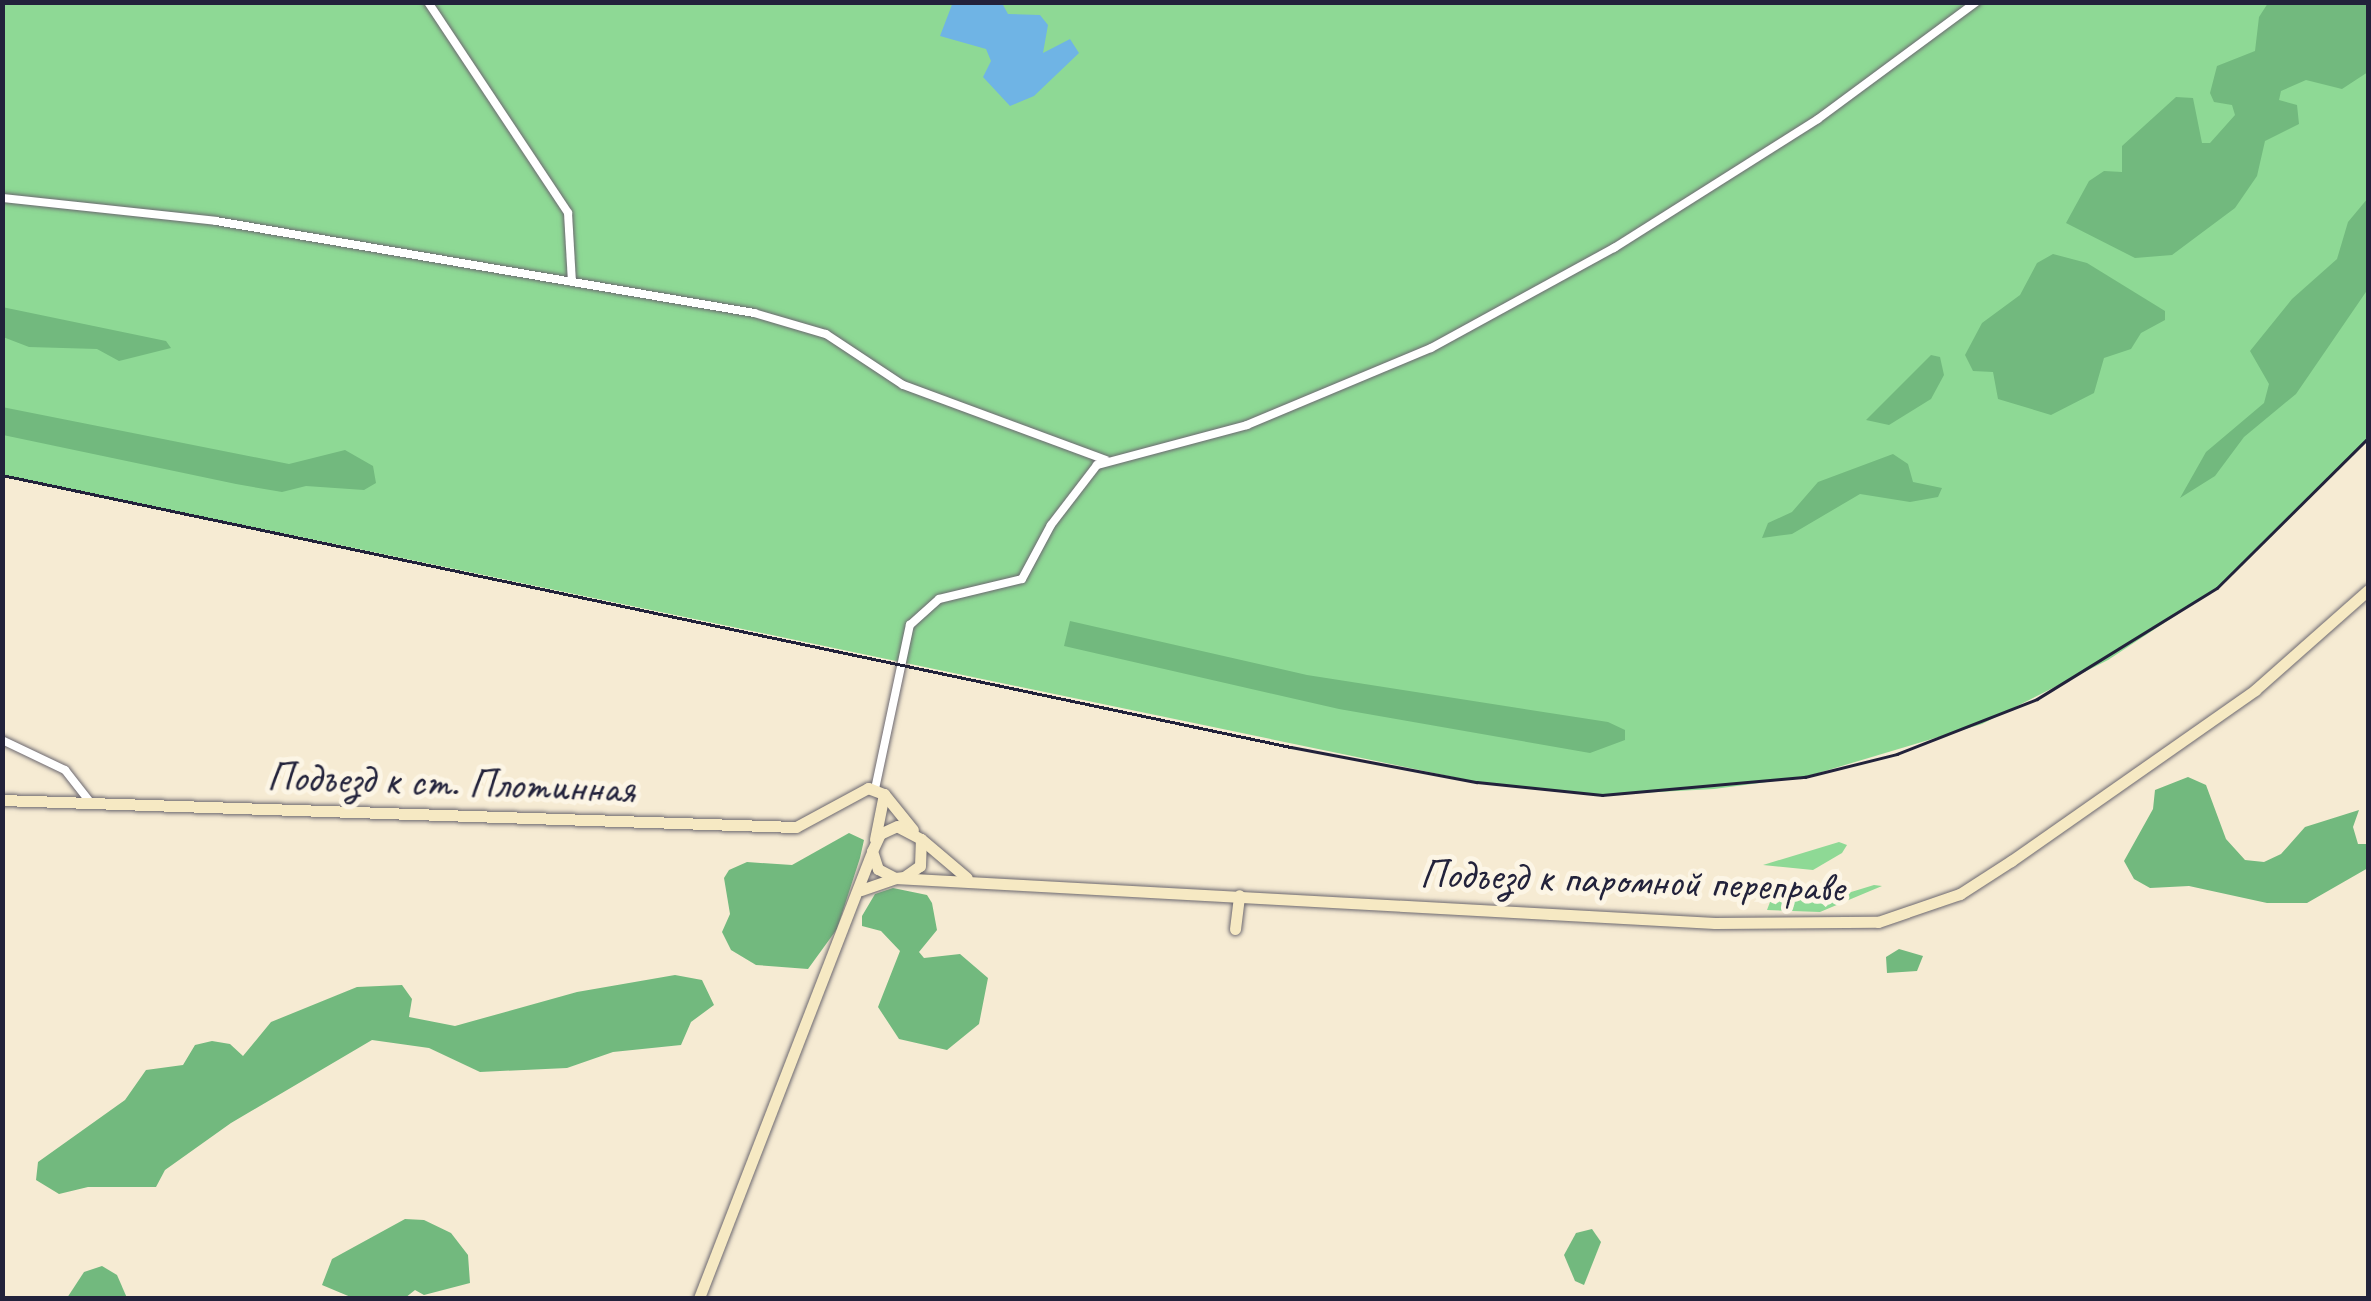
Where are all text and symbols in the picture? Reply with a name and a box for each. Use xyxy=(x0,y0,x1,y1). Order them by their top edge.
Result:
street label: Подъезд к ст. Плотинная xyxy=(266,751,636,815)
street label: Подъезд к паромной переправе xyxy=(1419,848,1845,914)

